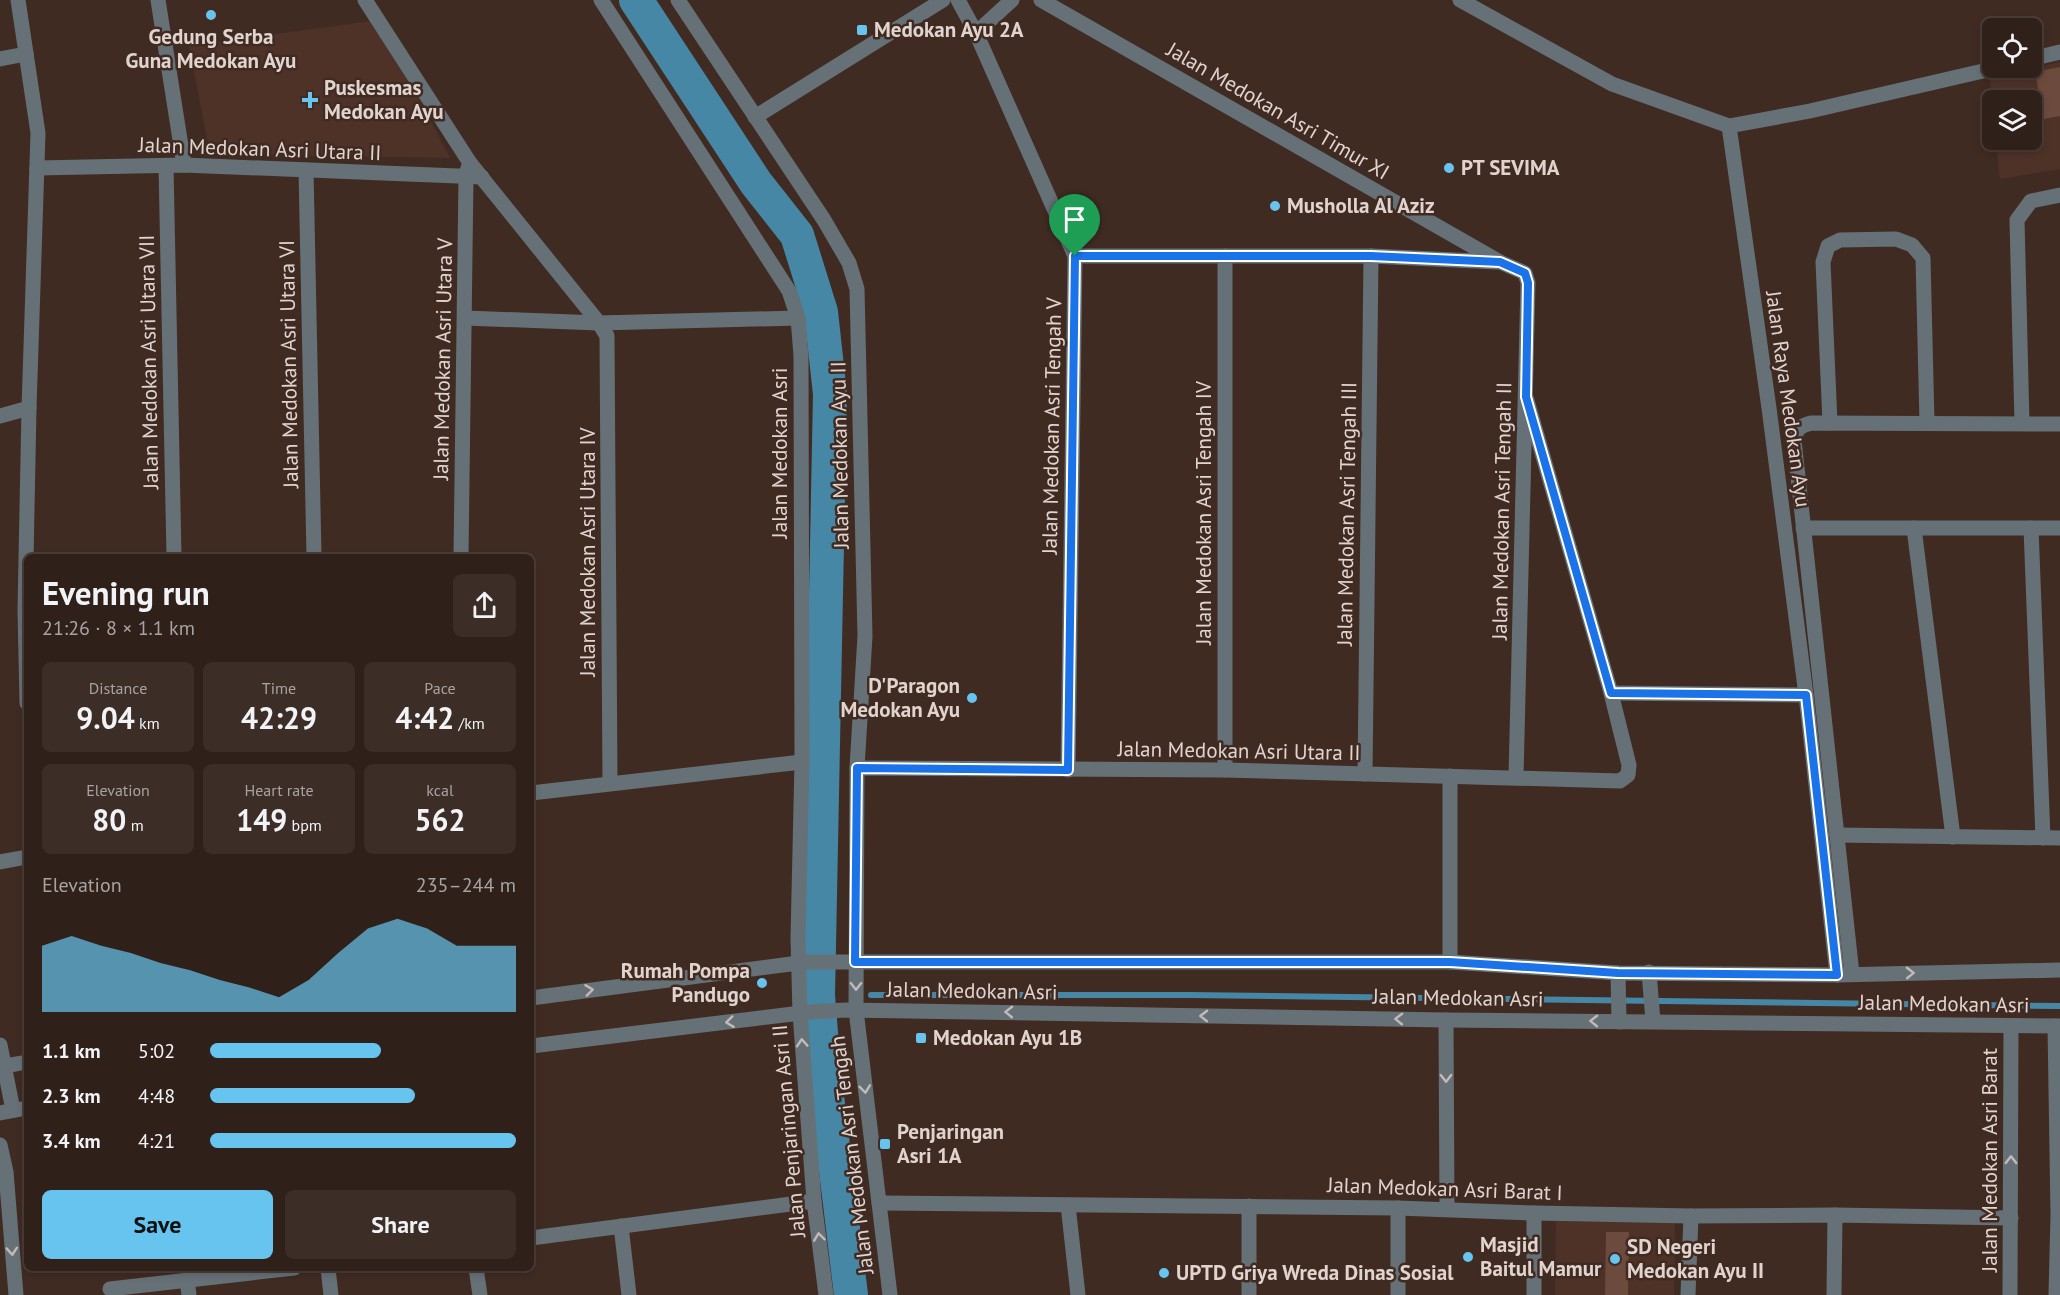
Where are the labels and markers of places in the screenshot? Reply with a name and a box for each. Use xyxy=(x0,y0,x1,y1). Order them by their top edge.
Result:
marker: Gedung Serba Guna Medokan Ayu xyxy=(204,8,218,22)
place label: Medokan Ayu 2A xyxy=(874,16,1024,43)
place label: Gedung Serba Guna Medokan Ayu xyxy=(126,23,296,74)
marker: Medokan Ayu 2A xyxy=(855,23,869,37)
place label: Puskesmas Medokan Ayu xyxy=(324,74,444,125)
marker: Puskesmas Medokan Ayu xyxy=(301,91,319,109)
place label: PT SEVIMA xyxy=(1461,154,1560,181)
marker: PT SEVIMA xyxy=(1442,161,1456,175)
place label: Musholla Al Aziz xyxy=(1287,192,1435,219)
pin xyxy=(1049,194,1100,256)
marker: Musholla Al Aziz xyxy=(1268,199,1282,213)
place label: D'Paragon Medokan Ayu xyxy=(840,672,960,723)
marker: D'Paragon Medokan Ayu xyxy=(965,691,979,705)
place label: Rumah Pompa Pandugo xyxy=(621,957,750,1008)
marker: Rumah Pompa Pandugo xyxy=(755,976,769,990)
place label: Medokan Ayu 1B xyxy=(933,1024,1082,1051)
marker: Medokan Ayu 1B xyxy=(914,1031,928,1045)
place label: Penjaringan Asri 1A xyxy=(897,1118,1004,1169)
marker: Penjaringan Asri 1A xyxy=(878,1137,892,1151)
place label: Masjid Baitul Mamur xyxy=(1480,1231,1602,1282)
place label: SD Negeri Medokan Ayu II xyxy=(1627,1233,1764,1284)
marker: Masjid Baitul Mamur xyxy=(1461,1250,1475,1264)
marker: SD Negeri Medokan Ayu II xyxy=(1608,1252,1622,1266)
place label: UPTD Griya Wreda Dinas Sosial xyxy=(1176,1259,1454,1286)
marker: UPTD Griya Wreda Dinas Sosial xyxy=(1157,1266,1171,1280)

